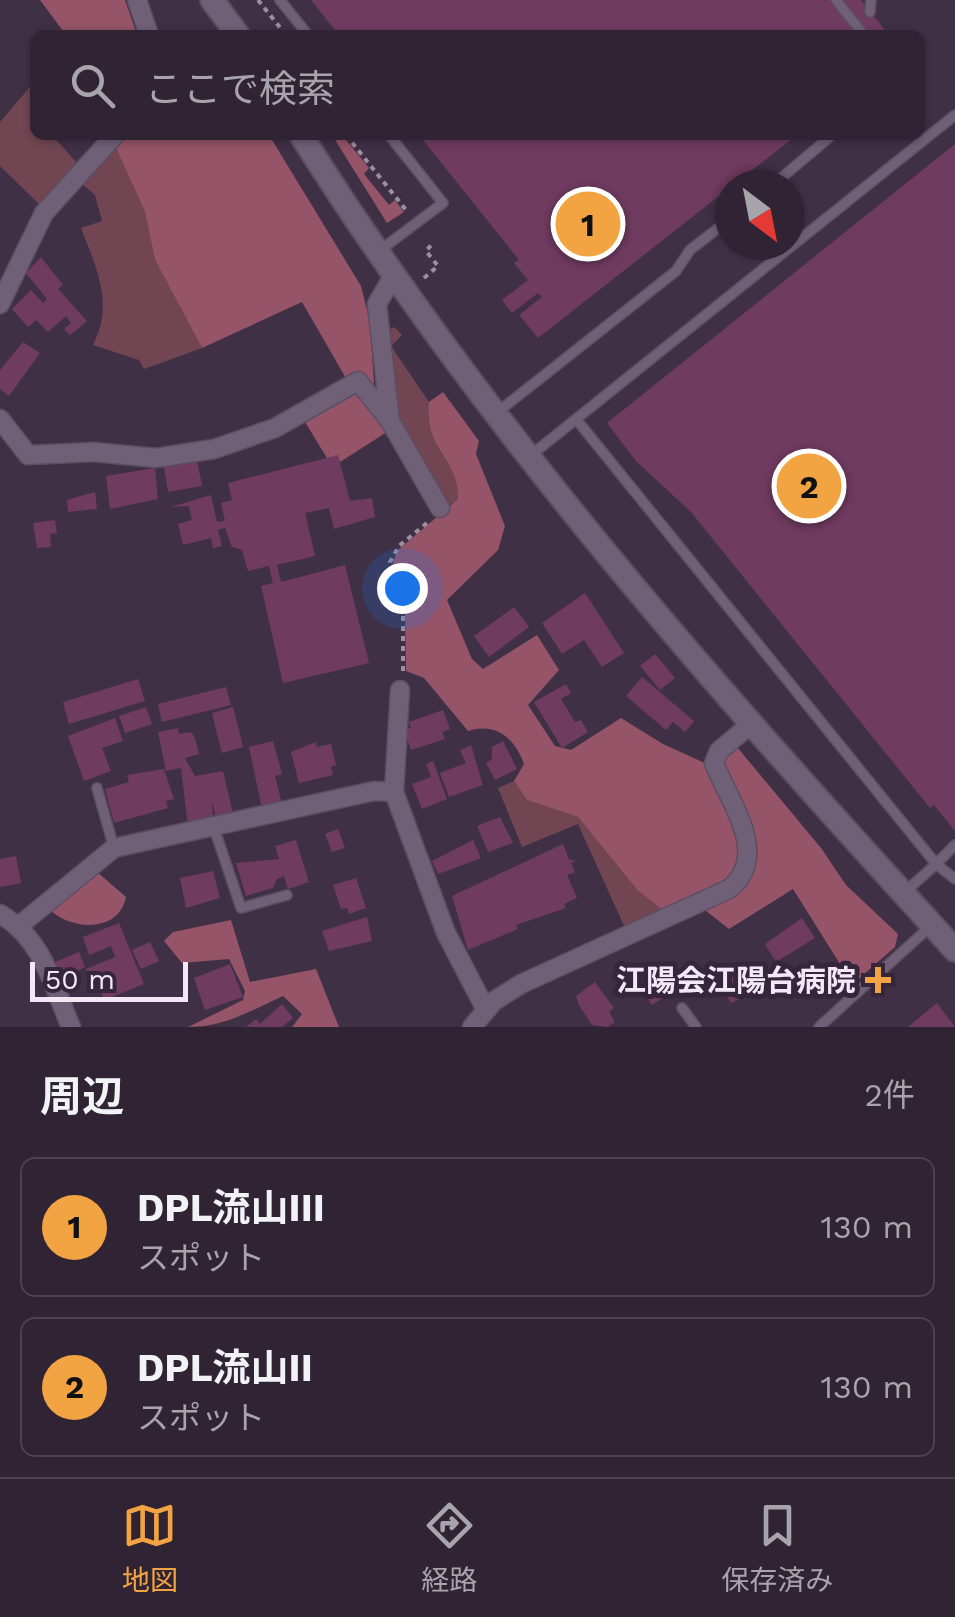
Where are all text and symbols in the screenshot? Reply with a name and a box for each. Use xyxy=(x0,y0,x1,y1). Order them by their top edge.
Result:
search box xyxy=(30,30,925,140)
icon: search xyxy=(65,58,120,113)
text: ここで検索 xyxy=(145,67,335,111)
north arrow xyxy=(715,170,805,260)
pin: 1 xyxy=(556,186,620,262)
pin: 2 xyxy=(776,448,842,524)
your location xyxy=(377,563,428,614)
scale bar xyxy=(30,957,188,1001)
text: 50 m xyxy=(45,963,115,996)
place label: 江陽会江陽台病院 xyxy=(616,963,856,998)
marker: 江陽会江陽台病院 xyxy=(865,967,891,993)
text: 周辺 xyxy=(40,1072,124,1121)
text: 2件 xyxy=(864,1076,915,1114)
text: DPL流山III xyxy=(137,1186,325,1230)
text: 1 xyxy=(68,1208,81,1246)
text: 130 m xyxy=(821,1208,913,1246)
text: スポット xyxy=(137,1239,265,1277)
text: DPL流山II xyxy=(137,1346,313,1390)
text: 2 xyxy=(65,1368,84,1406)
text: 130 m xyxy=(821,1368,913,1406)
text: スポット xyxy=(137,1399,265,1437)
tab: 地図 xyxy=(122,1498,178,1598)
tab: 経路 xyxy=(421,1498,477,1598)
tab: 保存済み xyxy=(721,1498,833,1598)

